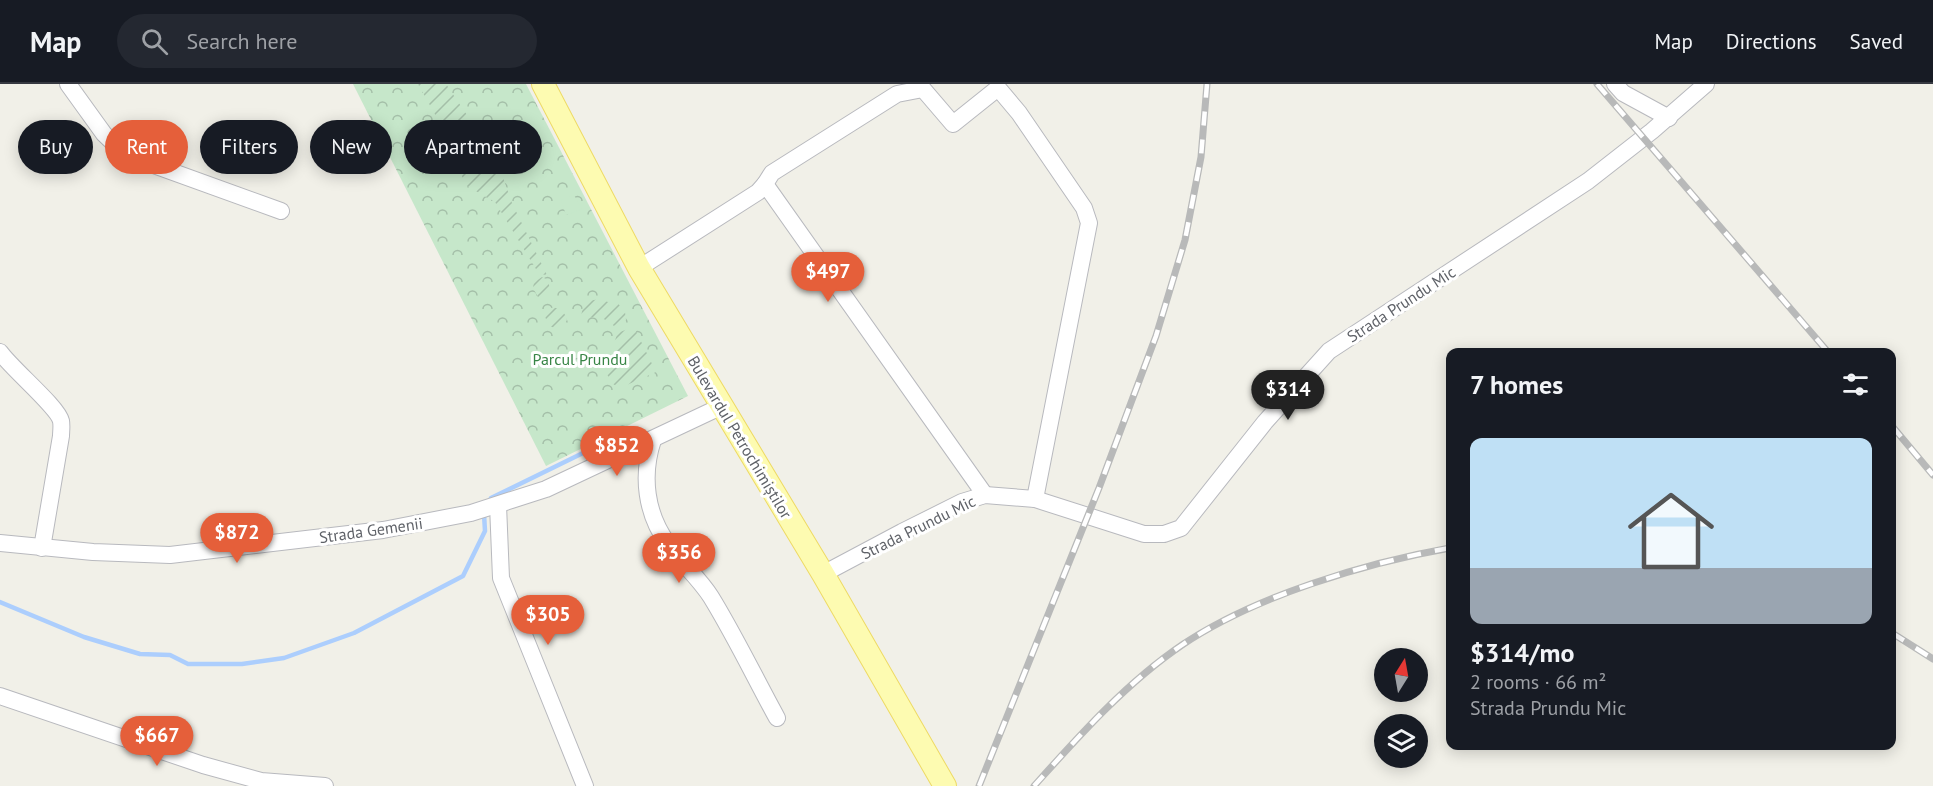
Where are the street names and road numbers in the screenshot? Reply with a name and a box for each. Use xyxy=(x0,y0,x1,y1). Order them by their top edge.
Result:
street label: Strada Prundu Mic xyxy=(1343,262,1459,346)
street label: Bulevardul Petrochimiștilor xyxy=(683,352,797,522)
street label: Strada Prundu Mic xyxy=(857,491,979,563)
street label: Strada Gemenii xyxy=(318,513,424,547)

